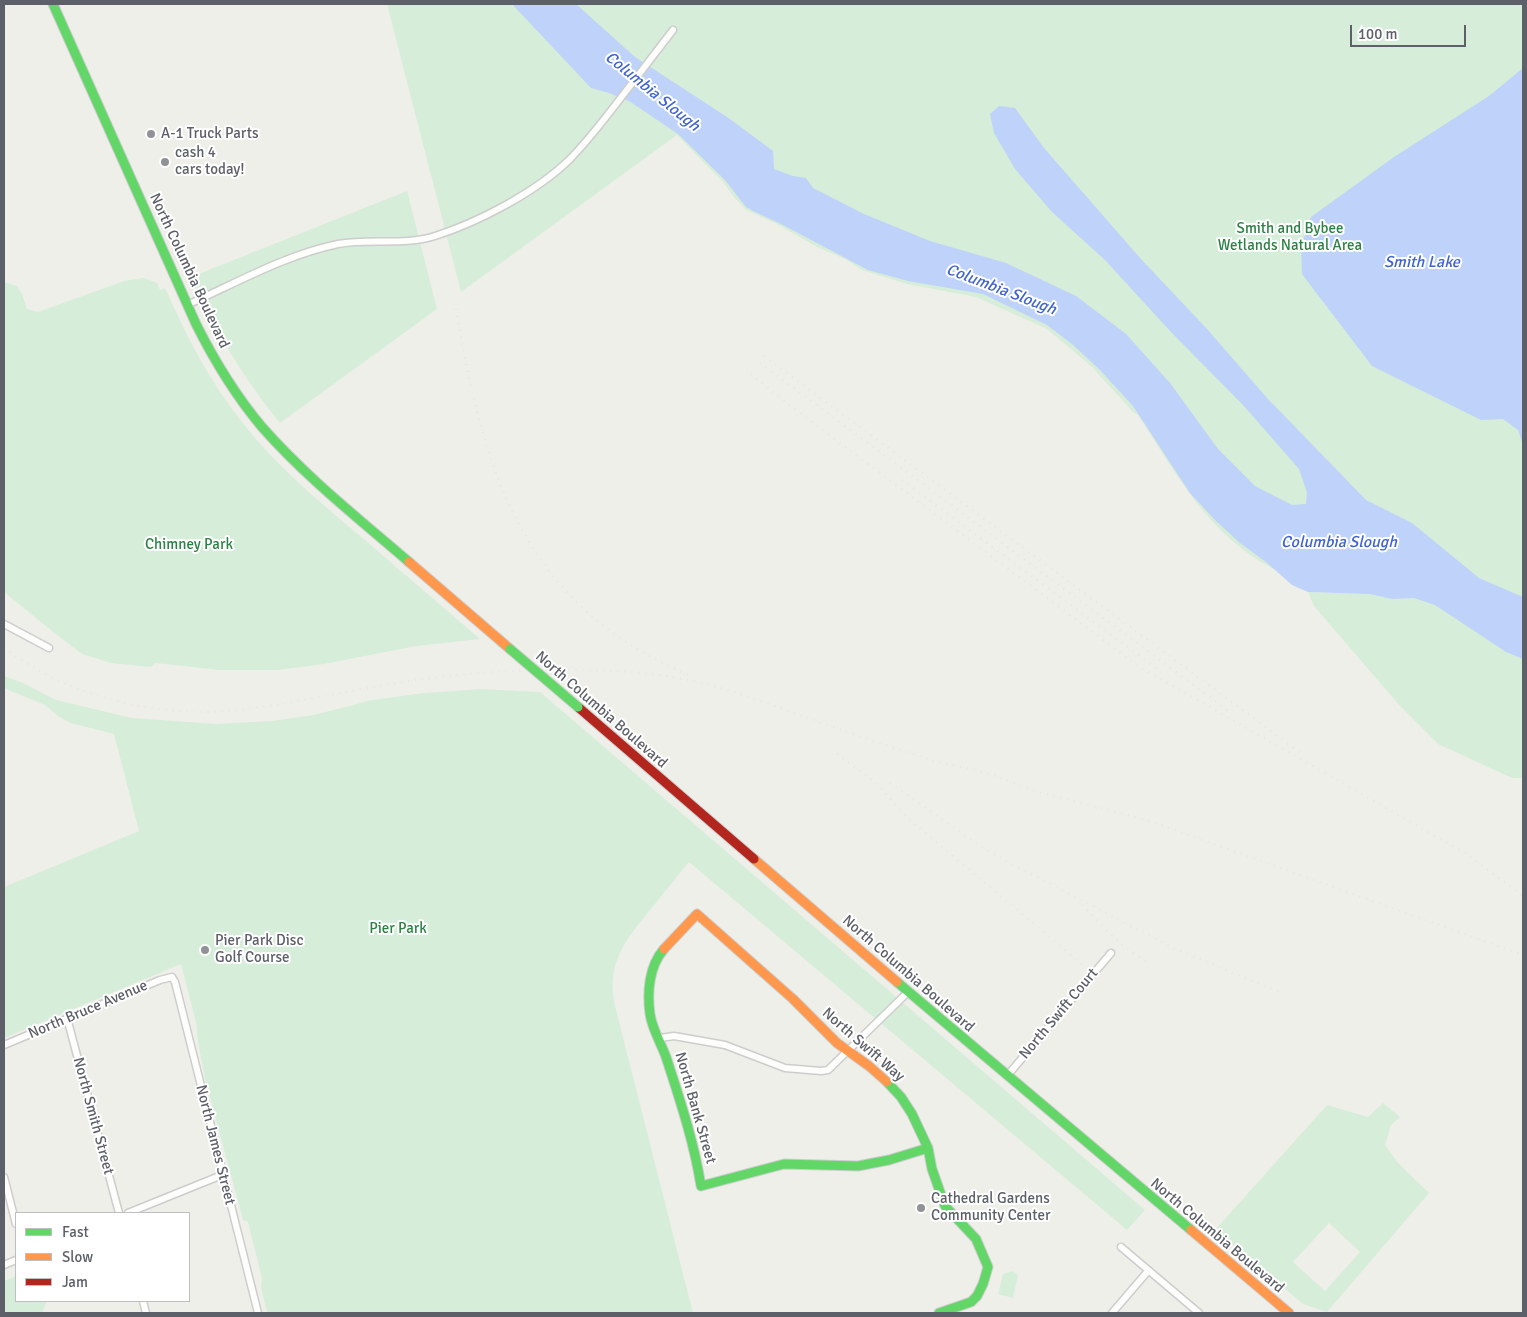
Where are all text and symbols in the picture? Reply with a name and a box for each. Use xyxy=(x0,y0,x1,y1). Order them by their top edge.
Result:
scale bar xyxy=(1352,15,1468,47)
text: 100 m xyxy=(1358,25,1398,43)
water label: Columbia Slough xyxy=(601,48,703,136)
place label: A-1 Truck Parts xyxy=(161,125,258,143)
marker: A-1 Truck Parts xyxy=(145,128,157,140)
place label: cash 4 cars today! xyxy=(175,144,245,179)
marker: cash 4 cars today! xyxy=(159,156,171,168)
street label: North Columbia Boulevard xyxy=(145,191,233,351)
park label: Smith and Bybee Wetlands Natural Area xyxy=(1218,220,1362,255)
water label: Smith Lake xyxy=(1384,253,1460,273)
water label: Columbia Slough xyxy=(943,260,1059,320)
water label: Columbia Slough xyxy=(1281,533,1397,553)
park label: Chimney Park xyxy=(145,536,233,554)
street label: North Columbia Boulevard xyxy=(531,648,671,772)
street label: North Columbia Boulevard xyxy=(838,912,978,1036)
park label: Pier Park xyxy=(369,920,427,938)
place label: Pier Park Disc Golf Course xyxy=(215,932,303,967)
marker: Pier Park Disc Golf Course xyxy=(199,944,211,956)
street label: North Swift Court xyxy=(1016,965,1102,1063)
street label: North Bruce Avenue xyxy=(26,977,150,1043)
street label: North Swift Way xyxy=(818,1004,908,1086)
street label: North Bank Street xyxy=(670,1050,720,1166)
street label: North Smith Street xyxy=(69,1055,117,1177)
street label: North James Street xyxy=(191,1083,239,1207)
street label: North Columbia Boulevard xyxy=(1146,1175,1288,1297)
place label: Cathedral Gardens Community Center xyxy=(931,1190,1050,1225)
marker: Cathedral Gardens Community Center xyxy=(915,1202,927,1214)
legend xyxy=(15,1212,190,1302)
text: Fast xyxy=(62,1223,89,1241)
text: Slow xyxy=(62,1248,93,1266)
text: Jam xyxy=(62,1273,88,1291)

